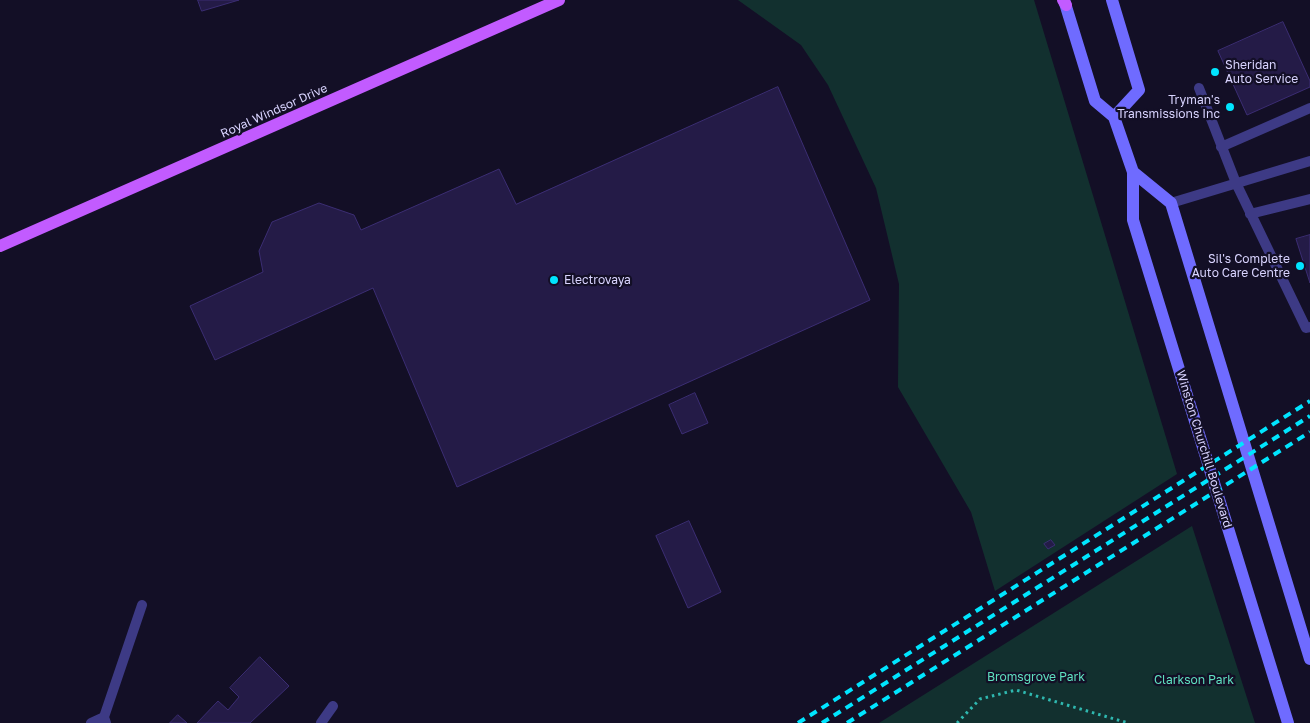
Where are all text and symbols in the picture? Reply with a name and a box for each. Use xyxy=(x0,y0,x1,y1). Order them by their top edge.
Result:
place label: Sheridan Auto Service xyxy=(1225,58,1298,86)
marker: Sheridan Auto Service xyxy=(1209,66,1221,78)
street label: Royal Windsor Drive xyxy=(218,81,330,141)
place label: Tryman's Transmissions Inc xyxy=(1117,93,1220,121)
marker: Tryman's Transmissions Inc xyxy=(1224,101,1236,113)
place label: Sil's Complete Auto Care Centre xyxy=(1192,252,1290,280)
marker: Sil's Complete Auto Care Centre xyxy=(1294,260,1306,272)
place label: Electrovaya xyxy=(564,273,631,287)
marker: Electrovaya xyxy=(548,274,560,286)
street label: Winston Churchill Boulevard xyxy=(1173,368,1235,530)
park label: Bromsgrove Park xyxy=(987,670,1085,684)
park label: Clarkson Park xyxy=(1154,673,1234,687)

